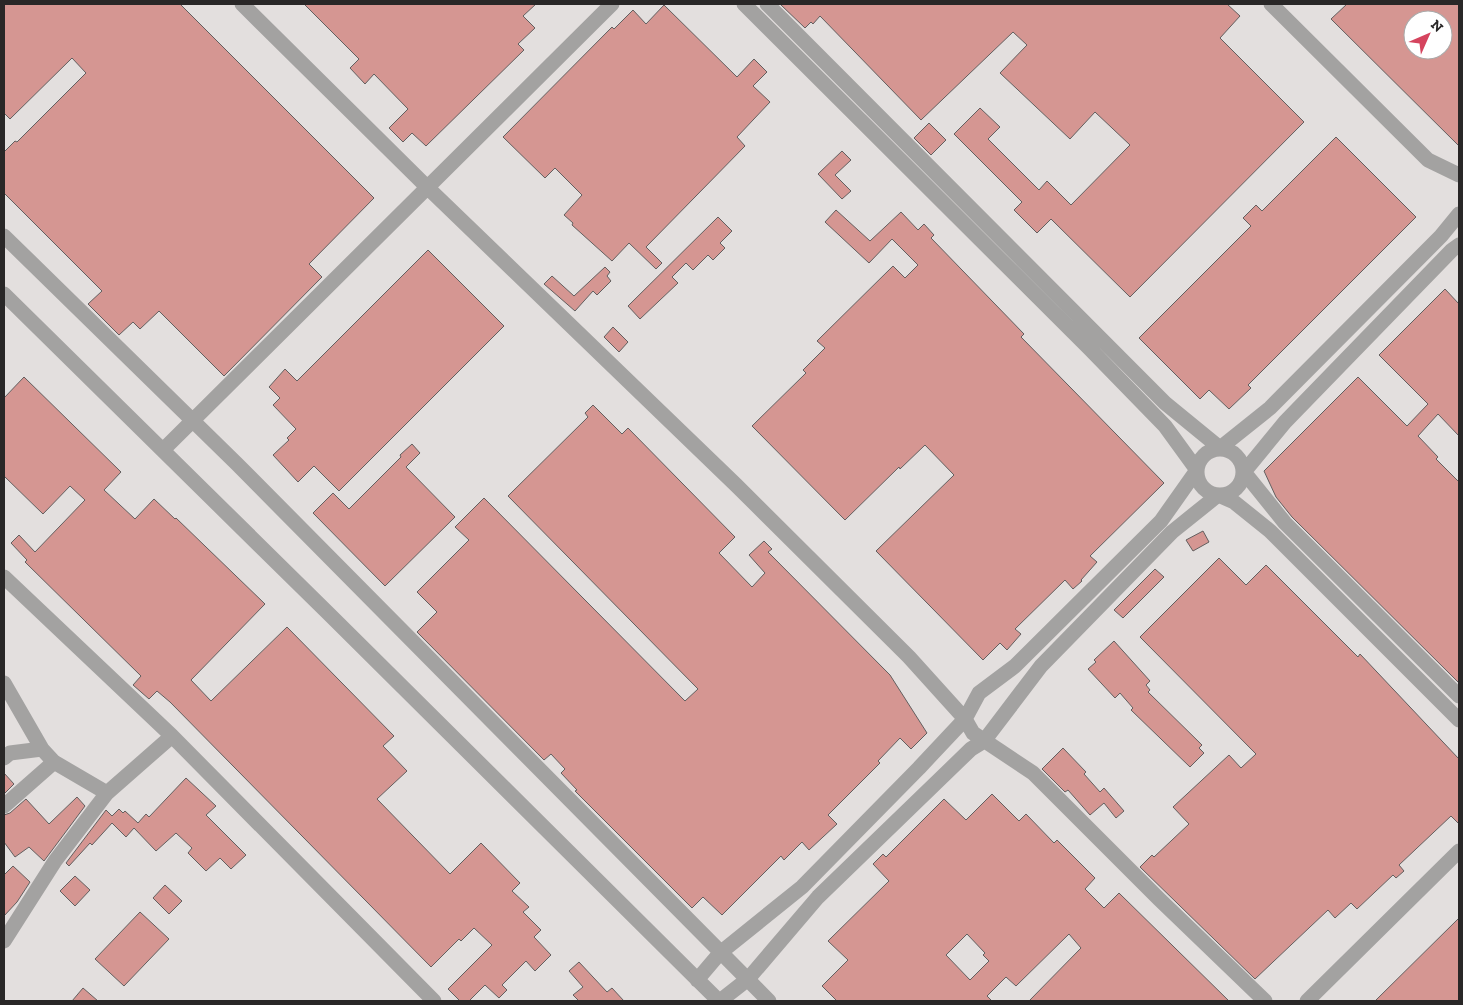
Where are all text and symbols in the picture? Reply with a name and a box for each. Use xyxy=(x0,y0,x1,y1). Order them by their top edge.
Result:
north arrow xyxy=(1403,10,1453,60)
text: N xyxy=(1427,16,1447,36)

